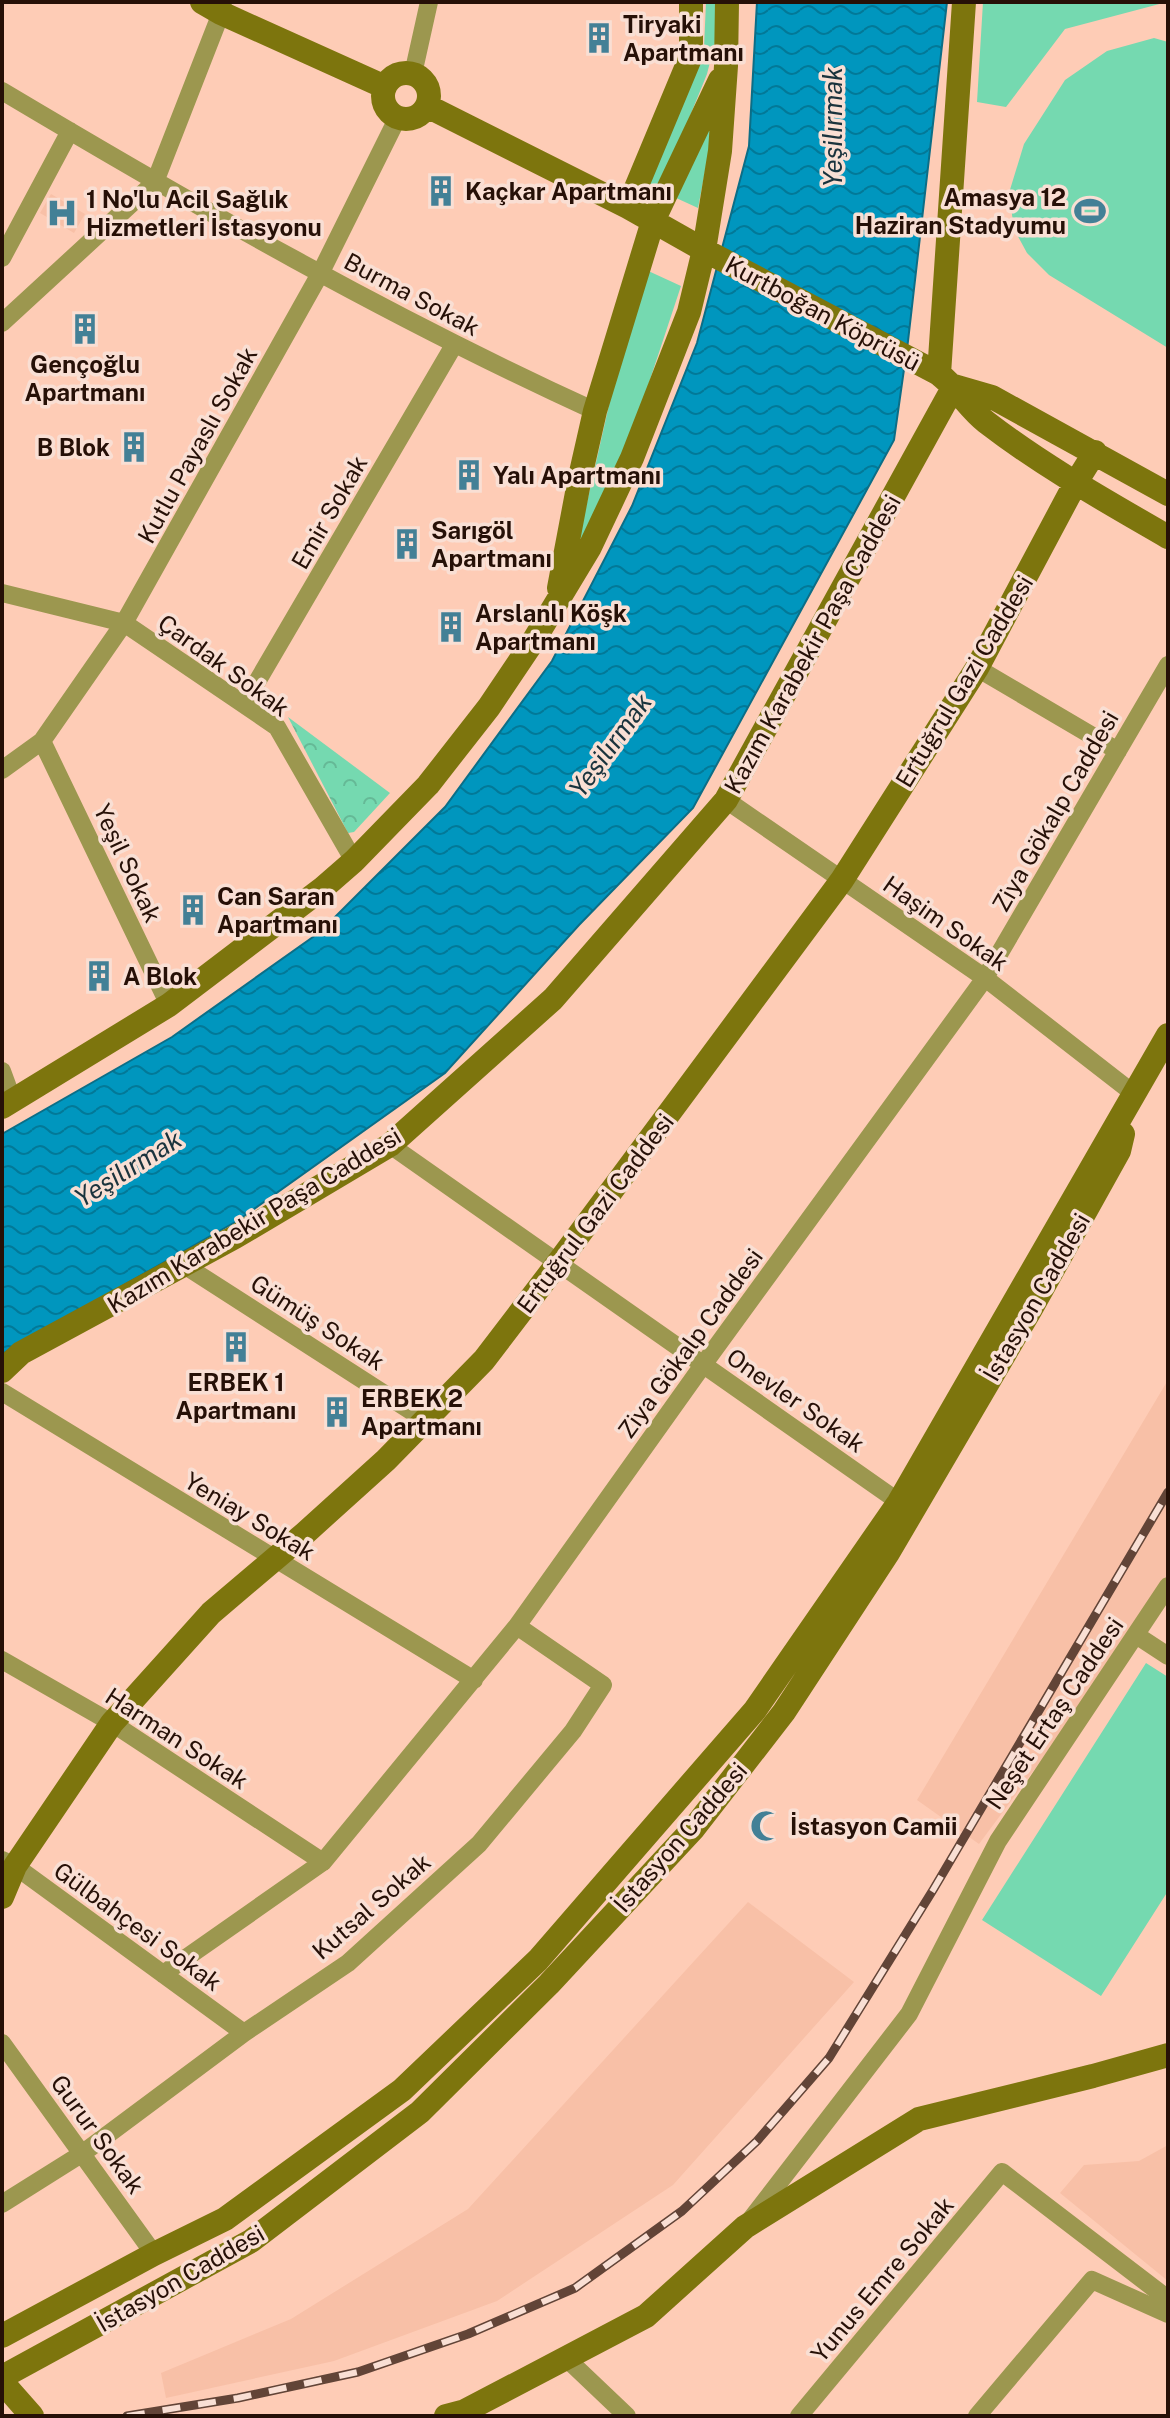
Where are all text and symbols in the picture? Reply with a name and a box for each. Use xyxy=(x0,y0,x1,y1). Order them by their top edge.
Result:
place label: Tiryaki Apartmanı xyxy=(623,10,744,66)
building icon: Tiryaki Apartmanı xyxy=(582,21,616,55)
water label: Yeşilırmak xyxy=(817,67,848,187)
building icon: Kaçkar Apartmanı xyxy=(424,174,458,208)
place label: Kaçkar Apartmanı xyxy=(465,177,672,206)
place label: Amasya 12 Haziran Stadyumu xyxy=(855,183,1066,239)
place label: 1 No'lu Acil Sağlık Hizmetleri İstasyonu xyxy=(86,185,322,241)
sports icon: Amasya 12 Haziran Stadyumu xyxy=(1073,194,1107,228)
hospital icon: 1 No'lu Acil Sağlık Hizmetleri İstasyonu xyxy=(45,196,79,230)
street label: Burma Sokak xyxy=(340,247,484,341)
street label: Kurtboğan Köprüsü xyxy=(721,250,925,376)
building icon: Gençoğlu Apartmanı xyxy=(68,312,102,346)
street label: Kutlu Payaslı Sokak xyxy=(132,342,262,548)
place label: Gençoğlu Apartmanı xyxy=(25,350,145,406)
building icon: B Blok xyxy=(117,430,151,464)
place label: B Blok xyxy=(37,433,110,461)
street label: Emir Sokak xyxy=(285,450,373,574)
building icon: Yalı Apartmanı xyxy=(452,458,486,492)
place label: Yalı Apartmanı xyxy=(493,461,661,489)
street label: Kazım Karabekir Paşa Caddesi xyxy=(718,490,906,798)
place label: Sarıgöl Apartmanı xyxy=(431,516,552,572)
building icon: Sarıgöl Apartmanı xyxy=(390,527,424,561)
street label: Ertuğrul Gazi Caddesi xyxy=(890,570,1038,792)
place label: Arslanlı Köşk Apartmanı xyxy=(475,599,627,655)
street label: Çardak Sokak xyxy=(153,608,295,722)
building icon: Arslanlı Köşk Apartmanı xyxy=(434,610,468,644)
water label: Yeşilırmak xyxy=(562,687,658,803)
street label: Ziya Gökalp Caddesi xyxy=(986,706,1124,916)
street label: Yeşil Sokak xyxy=(88,799,168,927)
street label: Haşim Sokak xyxy=(878,870,1014,976)
place label: Can Saran Apartmanı xyxy=(217,882,338,938)
building icon: Can Saran Apartmanı xyxy=(176,893,210,927)
building icon: A Blok xyxy=(82,959,116,993)
place label: A Blok xyxy=(123,962,197,990)
street label: Ertuğrul Gazi Caddesi xyxy=(511,1108,679,1318)
street label: Kazım Karabekir Paşa Caddesi xyxy=(102,1121,406,1319)
water label: Yeşilırmak xyxy=(69,1123,187,1213)
street label: İstasyon Caddesi xyxy=(977,1208,1095,1386)
street label: Ziya Gökalp Caddesi xyxy=(612,1243,768,1443)
street label: Gümüş Sokak xyxy=(246,1268,390,1376)
building icon: ERBEK 1 Apartmanı xyxy=(219,1330,253,1364)
street label: Onevler Sokak xyxy=(722,1342,870,1458)
place label: ERBEK 1 Apartmanı xyxy=(176,1368,296,1424)
place label: ERBEK 2 Apartmanı xyxy=(361,1384,482,1440)
building icon: ERBEK 2 Apartmanı xyxy=(320,1395,354,1429)
street label: Yeniay Sokak xyxy=(180,1466,320,1566)
street label: Neşet Ertaş Caddesi xyxy=(979,1612,1129,1814)
street label: Harman Sokak xyxy=(101,1682,253,1794)
street label: İstasyon Caddesi xyxy=(607,1757,753,1917)
mosque icon: İstasyon Camii xyxy=(749,1809,783,1843)
place label: İstasyon Camii xyxy=(790,1812,957,1840)
street label: Kutsal Sokak xyxy=(306,1847,436,1965)
street label: Gülbahçesi Sokak xyxy=(49,1856,227,1996)
street label: Gurur Sokak xyxy=(46,2069,150,2199)
street label: Yunus Emre Sokak xyxy=(805,2191,959,2367)
street label: İstasyon Caddesi xyxy=(91,2219,269,2337)

